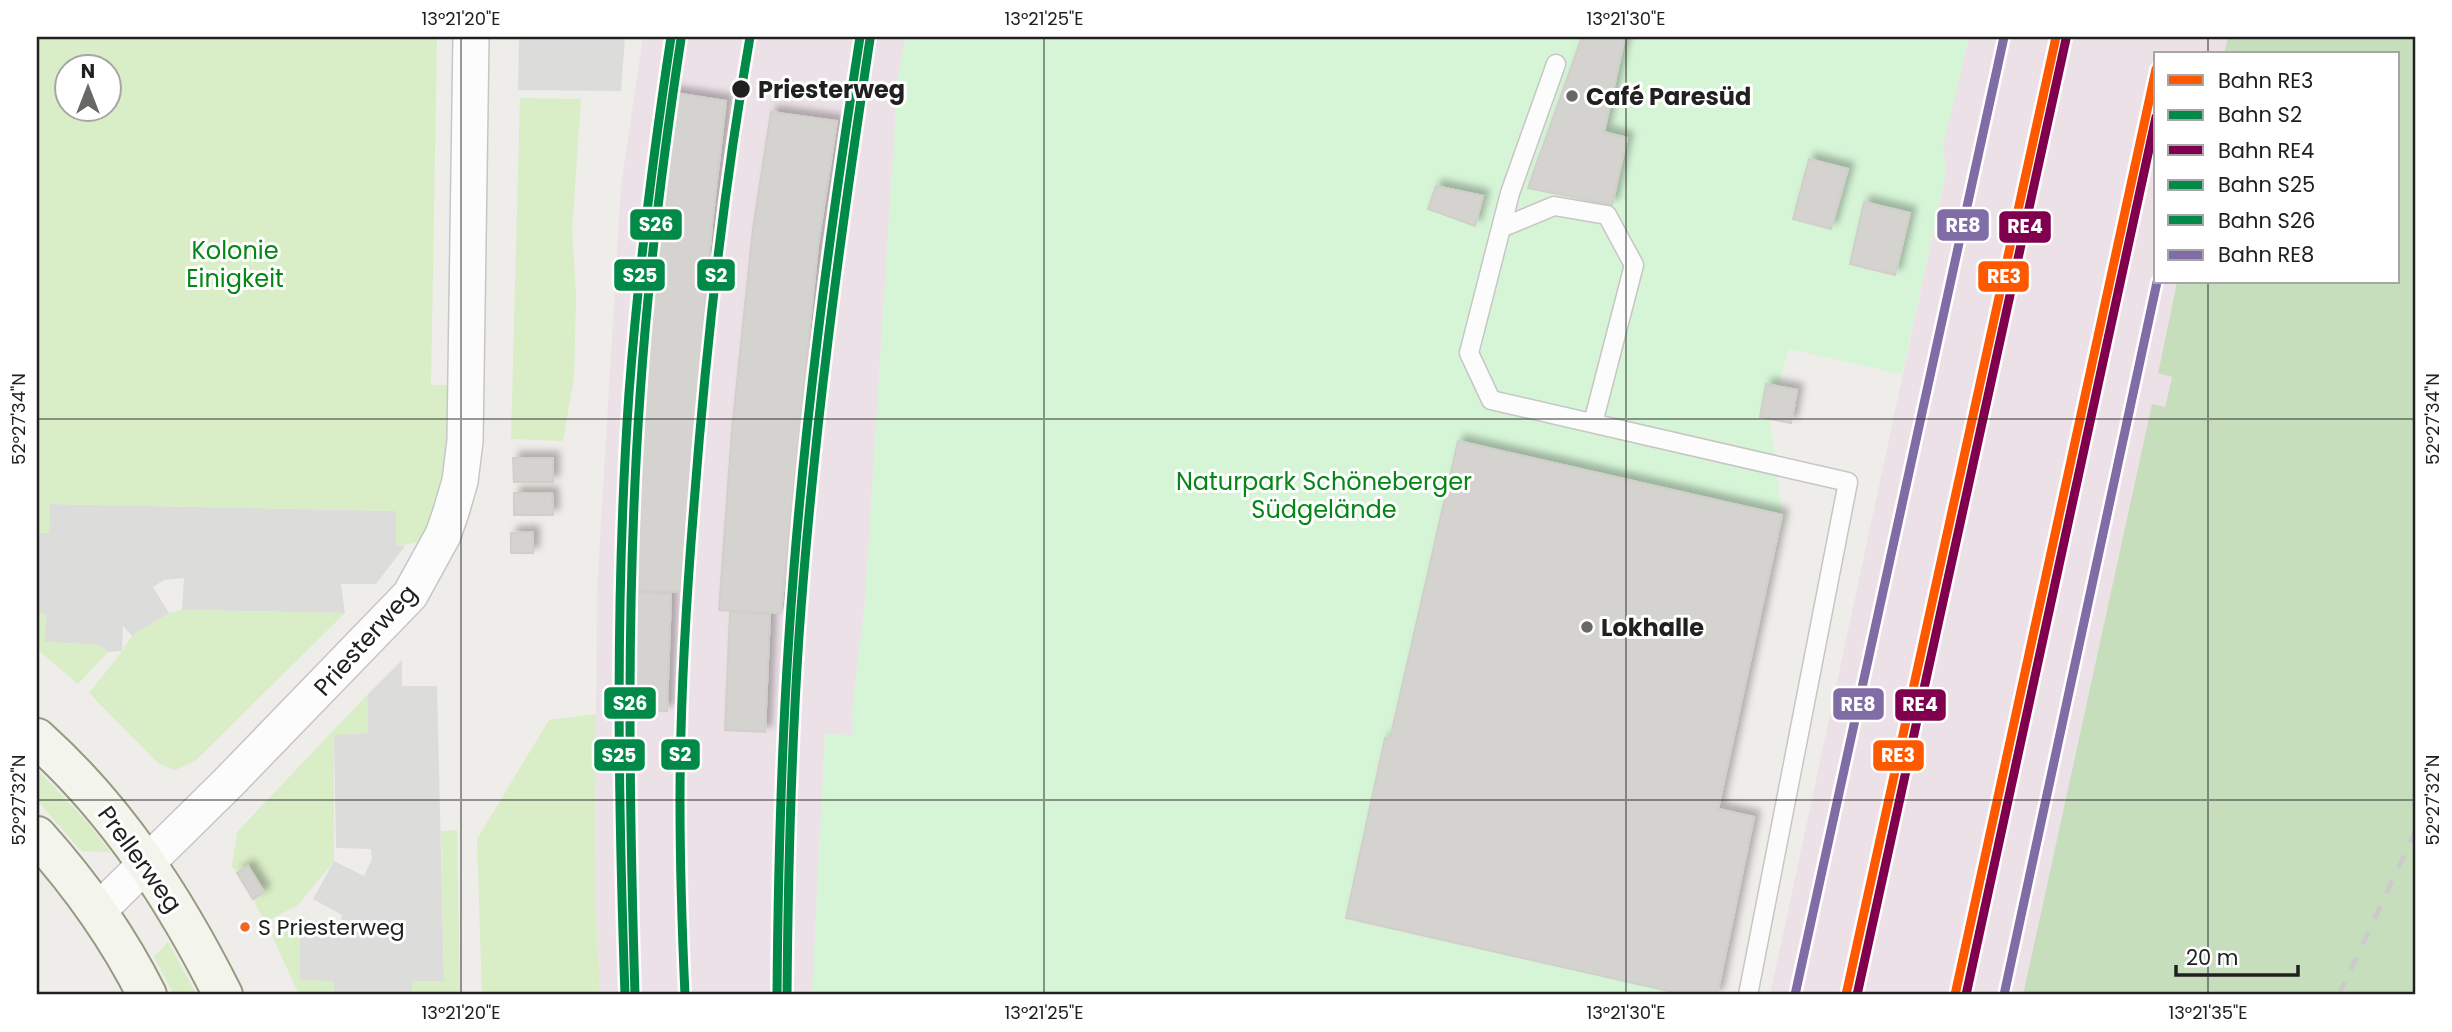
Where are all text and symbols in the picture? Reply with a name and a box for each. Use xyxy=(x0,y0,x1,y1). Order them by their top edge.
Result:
text: 13°21'20"E xyxy=(422,6,500,31)
text: 13°21'25"E xyxy=(1005,6,1083,31)
text: 13°21'30"E xyxy=(1586,6,1666,31)
north arrow xyxy=(52,52,122,122)
legend xyxy=(2154,52,2400,284)
text: N xyxy=(81,58,95,85)
text: Bahn RE3 xyxy=(2218,66,2313,95)
place label: Priesterweg xyxy=(758,73,905,106)
marker: Priesterweg xyxy=(730,78,752,100)
place label: Café Paresüd xyxy=(1586,80,1751,113)
marker: Café Paresüd xyxy=(1564,88,1580,104)
text: Bahn S2 xyxy=(2218,100,2302,129)
text: Bahn RE4 xyxy=(2218,136,2314,165)
text: Bahn S25 xyxy=(2218,170,2315,199)
text: Bahn S26 xyxy=(2218,206,2315,235)
line badge: S26 xyxy=(629,208,683,241)
line badge: RE8 xyxy=(1936,208,1990,242)
line badge: RE4 xyxy=(1998,210,2052,244)
text: S26 xyxy=(639,211,673,238)
text: RE8 xyxy=(1946,212,1980,239)
text: RE4 xyxy=(2007,213,2043,240)
park label: Kolonie Einigkeit xyxy=(186,234,284,295)
text: Bahn RE8 xyxy=(2218,240,2314,269)
line badge: S25 xyxy=(613,258,666,292)
line badge: S2 xyxy=(696,258,736,292)
line badge: RE3 xyxy=(1977,260,2030,293)
text: S25 xyxy=(623,262,657,289)
text: S2 xyxy=(705,262,727,289)
text: RE3 xyxy=(1987,263,2021,290)
text: 52°27'34"N xyxy=(6,373,31,465)
text: 52°27'34"N xyxy=(2420,373,2445,465)
park label: Naturpark Schöneberger Südgelände xyxy=(1176,465,1472,526)
street label: Priesterweg xyxy=(306,577,424,703)
place label: Lokhalle xyxy=(1601,611,1704,644)
marker: Lokhalle xyxy=(1579,619,1595,635)
line badge: S26 xyxy=(603,686,657,720)
line badge: RE8 xyxy=(1832,687,1885,721)
line badge: RE4 xyxy=(1894,688,1947,722)
text: S26 xyxy=(613,690,647,717)
text: RE8 xyxy=(1841,691,1875,718)
text: RE4 xyxy=(1902,691,1938,718)
line badge: S25 xyxy=(593,738,646,772)
line badge: S2 xyxy=(660,738,701,771)
line badge: RE3 xyxy=(1872,739,1925,772)
text: S2 xyxy=(669,741,691,768)
text: S25 xyxy=(602,742,636,769)
text: RE3 xyxy=(1881,742,1915,769)
text: 52°27'32"N xyxy=(6,755,31,845)
text: 52°27'32"N xyxy=(2420,755,2445,845)
street label: Prellerweg xyxy=(90,799,190,919)
place label: S Priesterweg xyxy=(258,912,405,943)
marker: S Priesterweg xyxy=(238,920,252,934)
scale bar xyxy=(2176,934,2298,978)
text: 20 m xyxy=(2186,943,2239,972)
text: 13°21'20"E xyxy=(422,1000,500,1025)
text: 13°21'25"E xyxy=(1005,1000,1083,1025)
text: 13°21'30"E xyxy=(1586,1000,1666,1025)
text: 13°21'35"E xyxy=(2168,1000,2248,1025)

